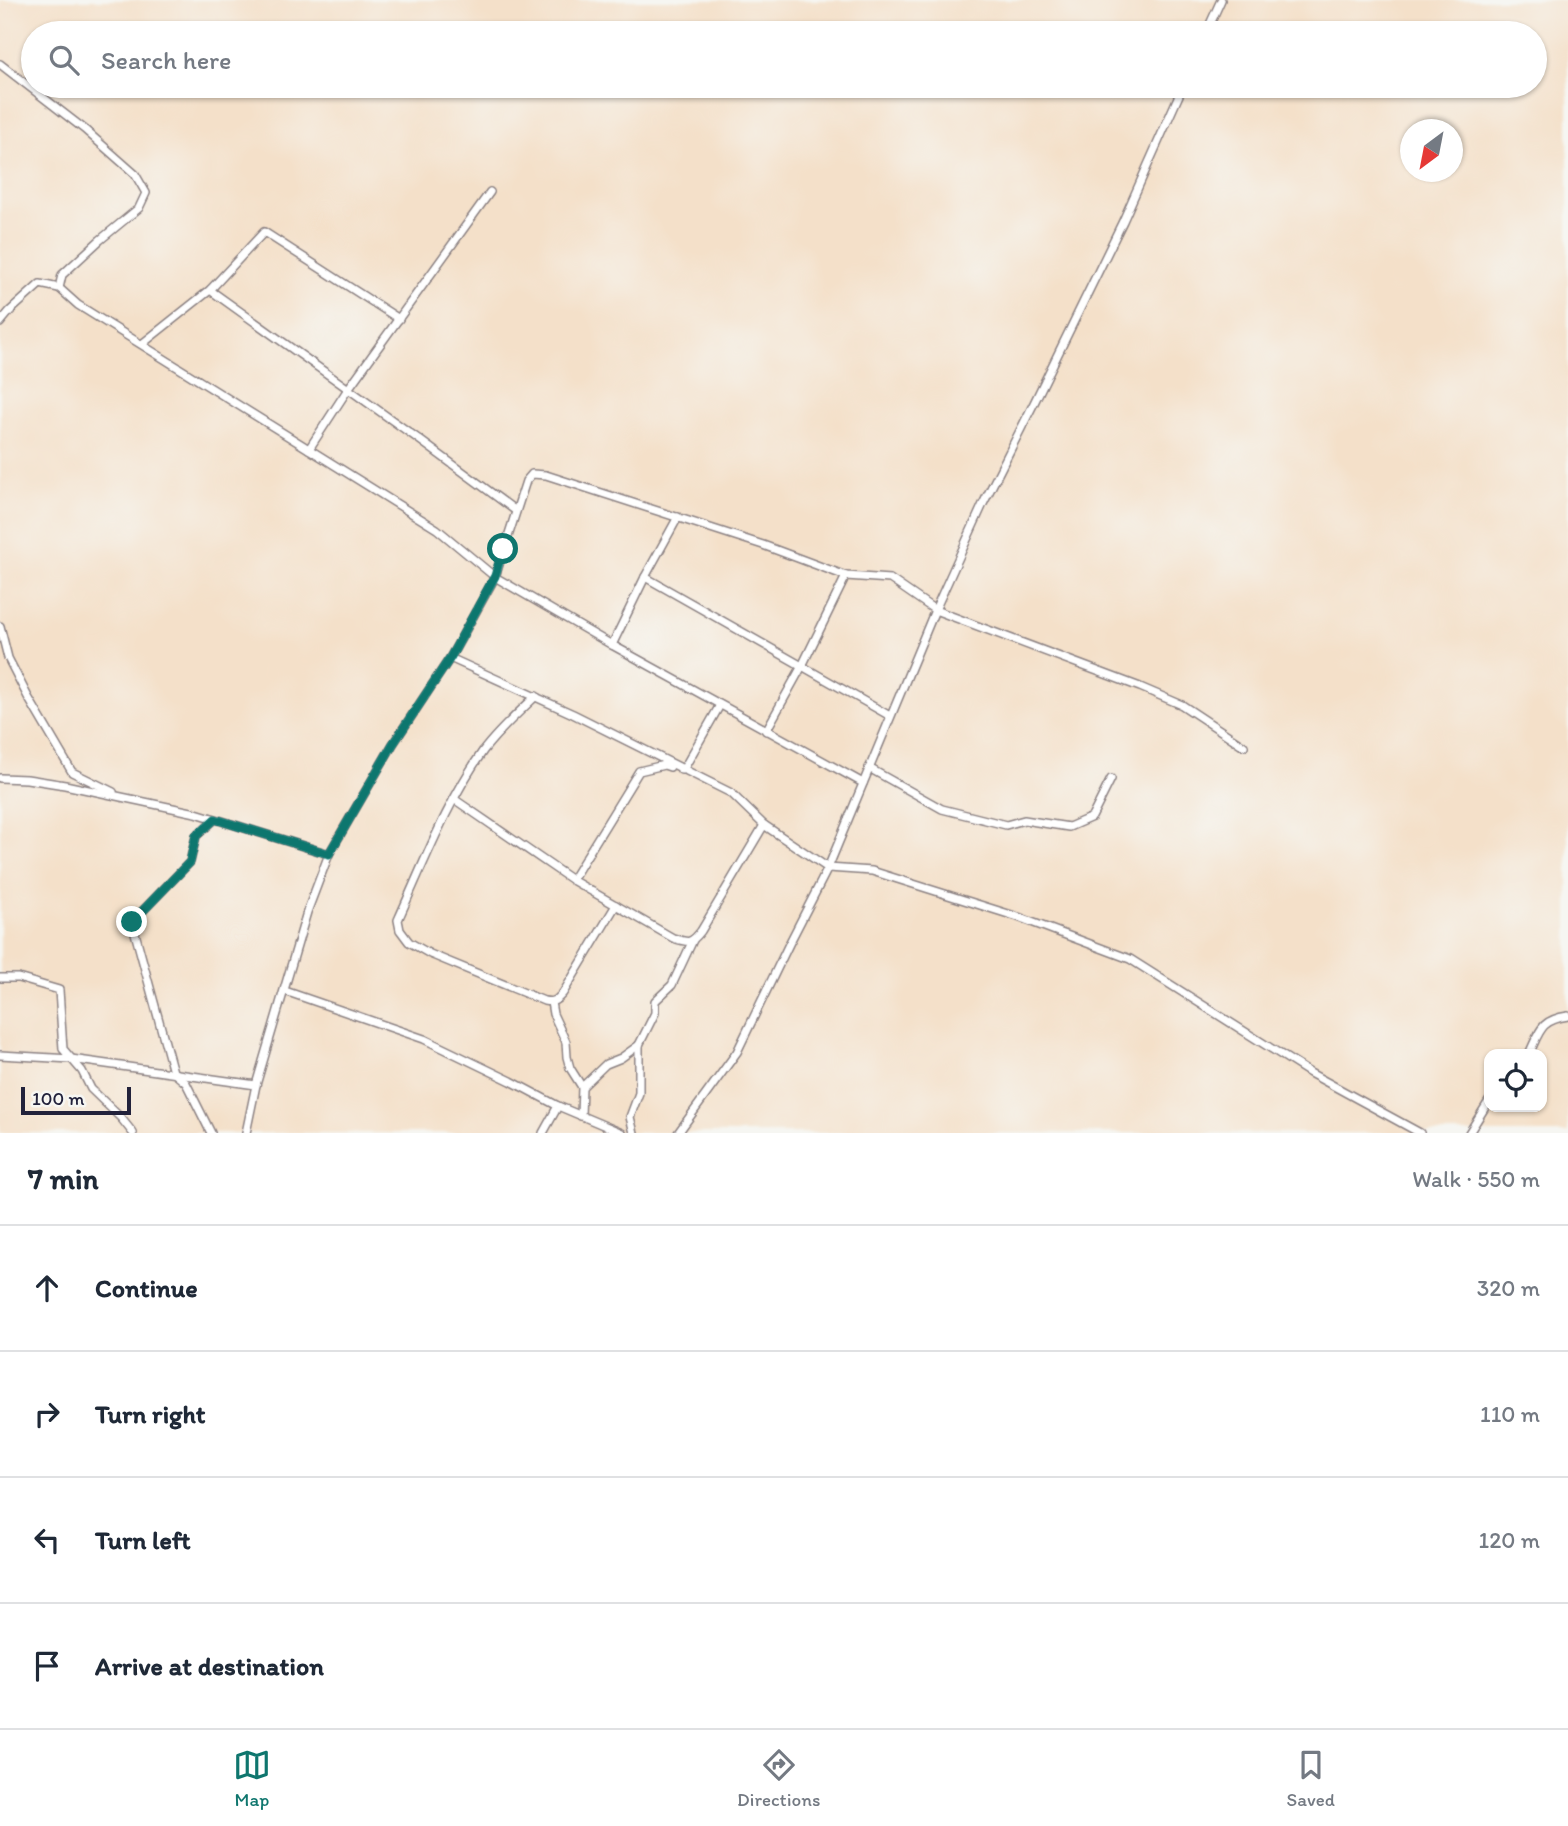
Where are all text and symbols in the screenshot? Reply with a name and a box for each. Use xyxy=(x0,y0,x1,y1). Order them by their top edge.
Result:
search box xyxy=(21,21,1547,98)
icon: search xyxy=(45,41,83,79)
text: Search here xyxy=(101,44,231,76)
north arrow xyxy=(1400,119,1463,182)
route start xyxy=(487,533,518,564)
route end xyxy=(116,906,147,937)
map controls xyxy=(1484,1049,1547,1112)
button: locate xyxy=(1484,1049,1547,1112)
scale bar xyxy=(21,1084,131,1116)
text: 100 m xyxy=(32,1087,84,1110)
text: 7 min xyxy=(28,1160,99,1197)
text: Walk · 550 m xyxy=(1412,1165,1540,1193)
icon: ahead xyxy=(28,1269,66,1307)
text: Continue xyxy=(95,1272,198,1304)
text: 320 m xyxy=(1477,1274,1540,1302)
icon: right xyxy=(28,1395,66,1433)
text: Turn right xyxy=(95,1398,206,1430)
text: 110 m xyxy=(1480,1400,1540,1428)
icon: left xyxy=(28,1521,66,1559)
text: Turn left xyxy=(95,1524,191,1556)
text: 120 m xyxy=(1479,1526,1540,1554)
icon: arrive xyxy=(28,1647,66,1685)
text: Arrive at destination xyxy=(95,1650,324,1682)
tab: Map xyxy=(233,1746,271,1811)
tab: Directions xyxy=(737,1746,821,1811)
tab: Saved xyxy=(1287,1746,1335,1811)

